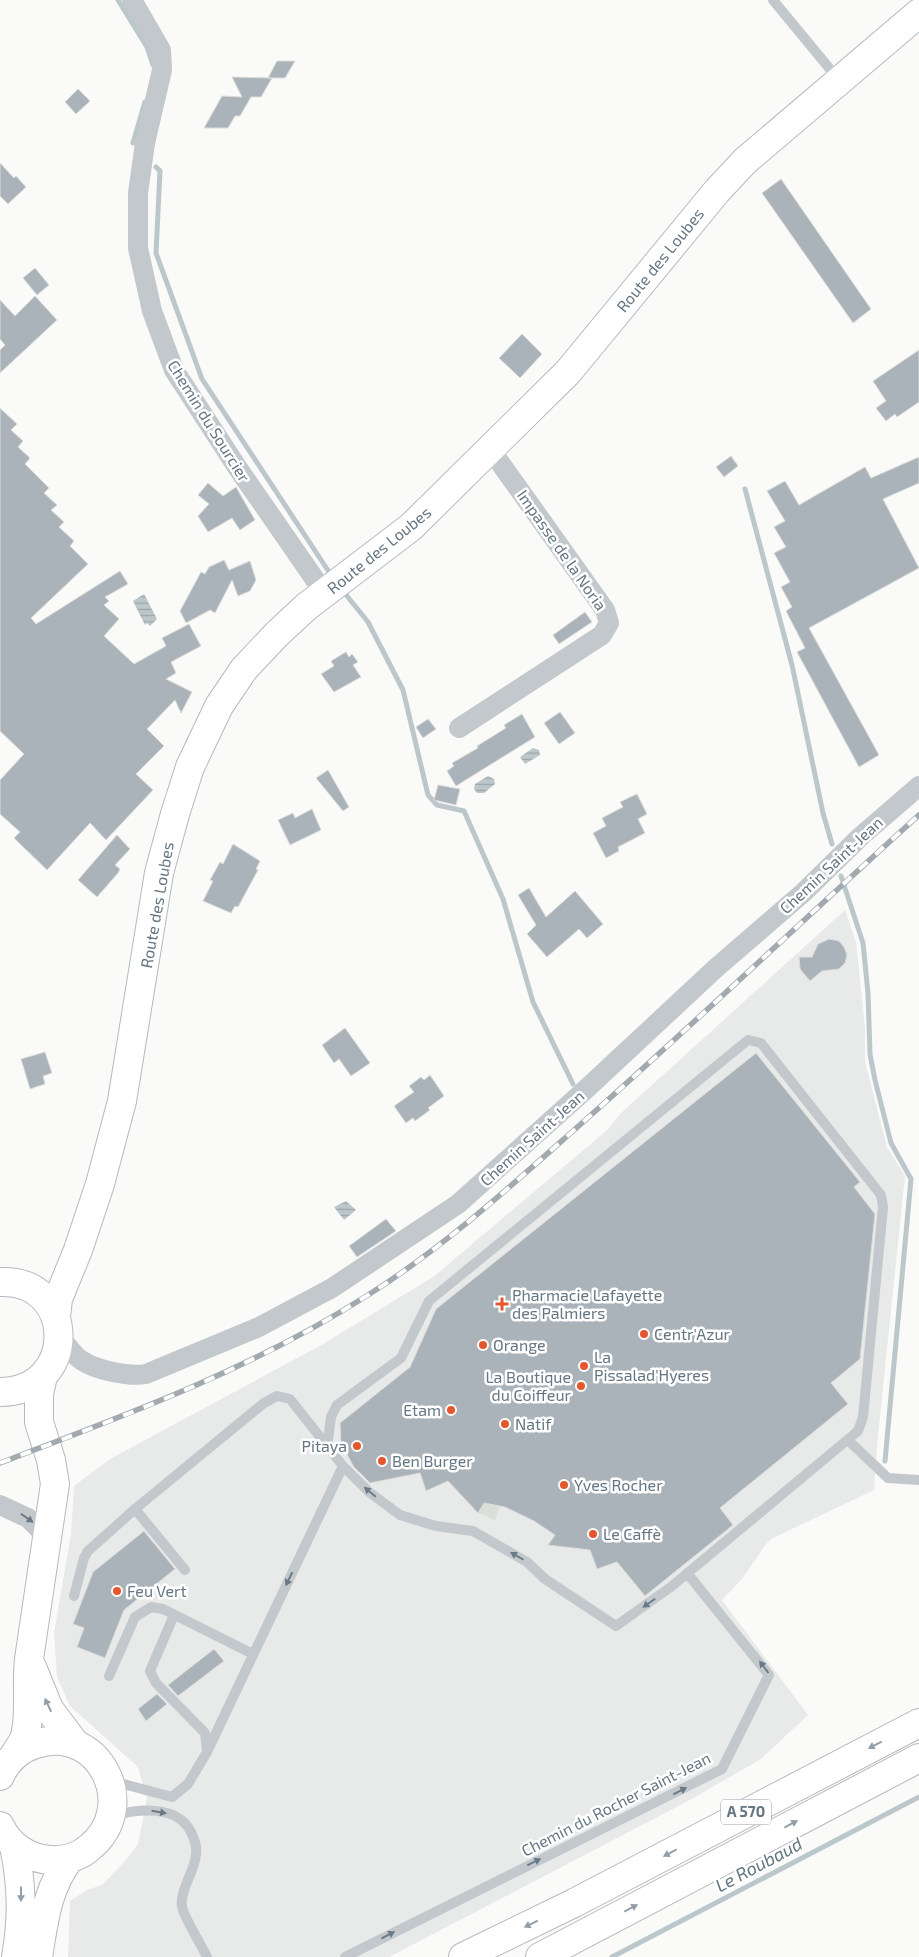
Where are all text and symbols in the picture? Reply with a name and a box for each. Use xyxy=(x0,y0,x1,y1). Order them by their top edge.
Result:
street label: Route des Loubes xyxy=(612,204,707,315)
street label: Chemin du Sourcier xyxy=(164,356,255,486)
street label: Impasse de la Noria xyxy=(514,486,611,614)
street label: Route des Loubes xyxy=(323,502,434,597)
street label: Chemin Saint-Jean xyxy=(775,812,886,917)
street label: Route des Loubes xyxy=(136,840,177,970)
street label: Chemin Saint-Jean xyxy=(476,1086,588,1189)
place label: Pharmacie Lafayette des Palmiers xyxy=(512,1285,662,1322)
marker: Pharmacie Lafayette des Palmiers xyxy=(496,1298,508,1310)
place label: Centr'Azur xyxy=(654,1324,731,1343)
marker: Centr'Azur xyxy=(638,1328,650,1340)
place label: Orange xyxy=(493,1335,546,1354)
marker: Orange xyxy=(477,1339,489,1351)
place label: La Pissalad'Hyeres xyxy=(594,1347,709,1384)
marker: La Pissalad'Hyeres xyxy=(578,1360,590,1372)
place label: La Boutique du Coiffeur xyxy=(485,1367,572,1404)
marker: La Boutique du Coiffeur xyxy=(575,1380,587,1392)
place label: Etam xyxy=(403,1400,441,1419)
marker: Etam xyxy=(445,1404,457,1416)
place label: Natif xyxy=(515,1414,552,1433)
marker: Natif xyxy=(499,1418,511,1430)
place label: Pitaya xyxy=(302,1436,347,1455)
marker: Pitaya xyxy=(351,1440,363,1452)
place label: Ben Burger xyxy=(392,1451,473,1470)
marker: Ben Burger xyxy=(376,1455,388,1467)
place label: Yves Rocher xyxy=(574,1475,663,1494)
marker: Yves Rocher xyxy=(558,1479,570,1491)
one-way arrow xyxy=(364,1487,377,1498)
one-way arrow xyxy=(20,1513,33,1523)
place label: Le Caffè xyxy=(603,1524,661,1543)
marker: Le Caffè xyxy=(587,1528,599,1540)
one-way arrow xyxy=(510,1551,523,1560)
one-way arrow xyxy=(285,1571,293,1586)
place label: Feu Vert xyxy=(127,1581,187,1600)
marker: Feu Vert xyxy=(111,1585,123,1597)
one-way arrow xyxy=(642,1598,656,1608)
one-way arrow xyxy=(759,1660,769,1674)
one-way arrow xyxy=(44,1698,52,1713)
one-way arrow xyxy=(868,1741,883,1749)
street label: Chemin du Rocher Saint-Jean xyxy=(518,1747,714,1860)
one-way arrow xyxy=(673,1787,687,1795)
road number: A 570 xyxy=(721,1800,771,1824)
one-way arrow xyxy=(151,1809,167,1817)
one-way arrow xyxy=(784,1820,798,1828)
water label: Le Roubaud xyxy=(711,1832,806,1896)
one-way arrow xyxy=(662,1849,677,1857)
one-way arrow xyxy=(527,1858,541,1866)
one-way arrow xyxy=(17,1886,25,1902)
one-way arrow xyxy=(624,1904,638,1912)
one-way arrow xyxy=(524,1920,538,1928)
one-way arrow xyxy=(381,1931,395,1939)

